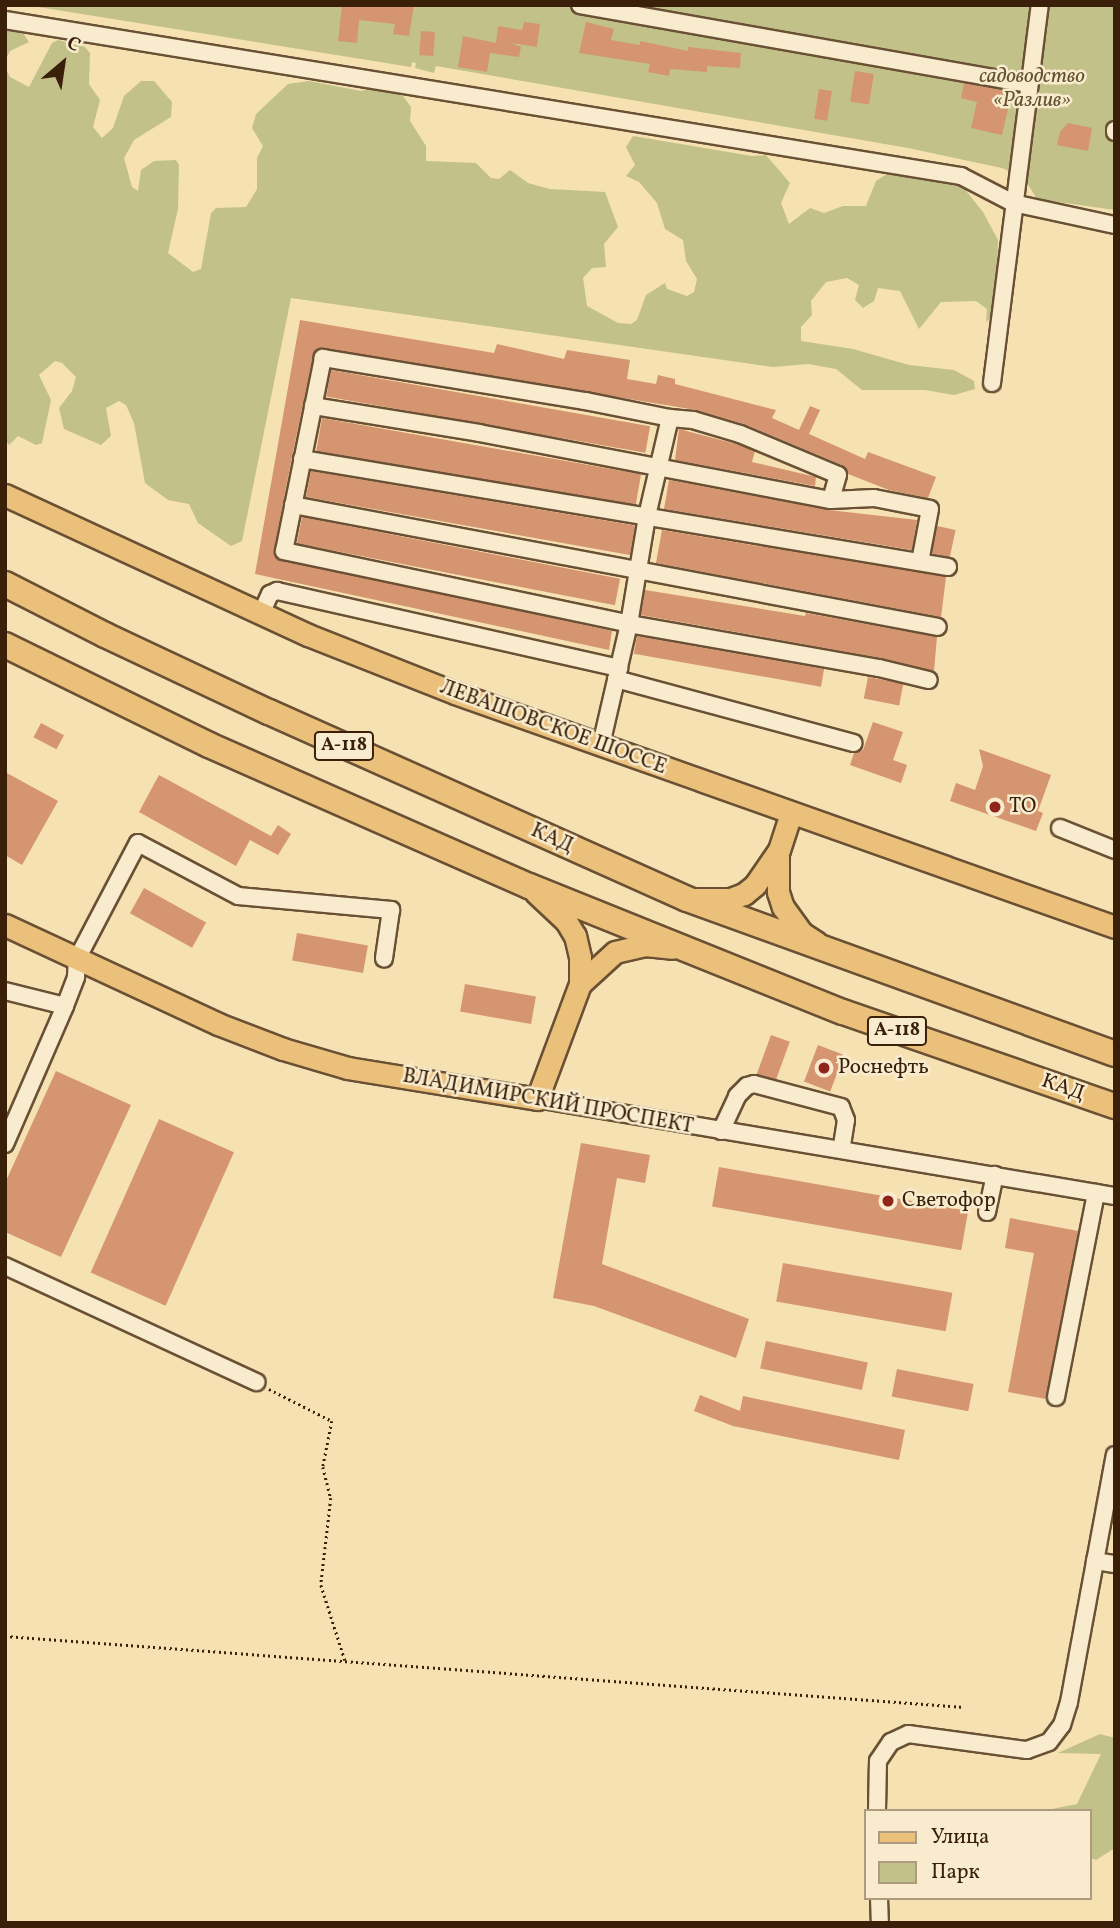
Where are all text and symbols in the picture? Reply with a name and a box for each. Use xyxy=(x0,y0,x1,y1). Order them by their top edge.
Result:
north arrow xyxy=(28,28,98,98)
text: С xyxy=(62,30,85,59)
park label: садоводство «Разлив» xyxy=(979,64,1085,114)
street label: ЛЕВАШОВСКОЕ ШОССЕ xyxy=(436,675,670,781)
road number: А-118 xyxy=(312,730,376,762)
place label: ТО xyxy=(1009,794,1036,820)
marker: ТО xyxy=(987,799,1003,815)
street label: КАД xyxy=(527,818,577,860)
road number: А-118 xyxy=(866,1015,928,1046)
place label: Роснефть xyxy=(838,1055,929,1081)
marker: Роснефть xyxy=(816,1060,832,1076)
street label: ВЛАДИМИРСКИЙ ПРОСПЕКТ xyxy=(401,1064,695,1140)
street label: КАД xyxy=(1038,1069,1088,1107)
place label: Светофор xyxy=(902,1188,996,1214)
marker: Светофор xyxy=(880,1193,896,1209)
legend xyxy=(864,1809,1092,1900)
text: Улица xyxy=(931,1823,989,1852)
text: Парк xyxy=(931,1858,980,1887)

